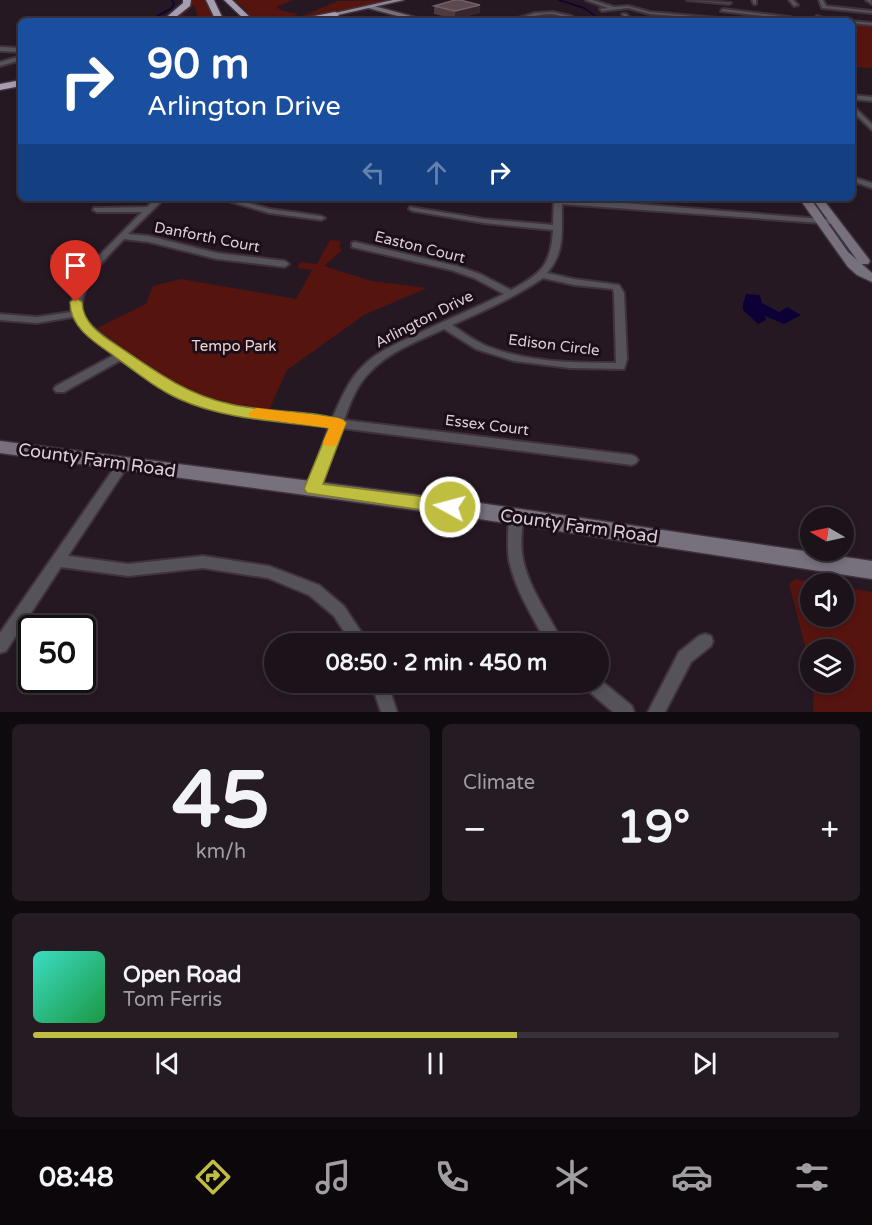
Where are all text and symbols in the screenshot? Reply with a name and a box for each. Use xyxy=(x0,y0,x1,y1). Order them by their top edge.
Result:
text: 90 m xyxy=(147,39,249,90)
icon: right xyxy=(48,42,126,120)
text: Arlington Drive xyxy=(147,90,341,123)
icon: left xyxy=(357,156,390,189)
icon: ahead xyxy=(420,156,453,189)
icon: right xyxy=(483,156,516,189)
street label: Danforth Court xyxy=(153,218,262,256)
street label: Easton Court xyxy=(373,227,467,267)
pin xyxy=(50,240,101,302)
icon: arrive xyxy=(59,249,92,282)
street label: Arlington Drive xyxy=(372,287,476,351)
street label: Edison Circle xyxy=(507,330,601,360)
park label: Tempo Park xyxy=(192,337,276,355)
street label: Essex Court xyxy=(444,411,530,439)
street label: County Farm Road xyxy=(17,438,177,482)
position arrow xyxy=(418,475,482,539)
street label: County Farm Road xyxy=(499,504,659,548)
north arrow xyxy=(800,507,854,561)
map controls xyxy=(800,507,854,693)
button: sound xyxy=(800,573,854,627)
speed limit sign: 50 xyxy=(18,615,96,693)
button: layers xyxy=(800,639,854,693)
text: 08:50 · 2 min · 450 m xyxy=(326,650,547,676)
text: 45 xyxy=(172,754,270,848)
text: Climate xyxy=(463,771,535,795)
text: 19° xyxy=(617,801,690,855)
text: − xyxy=(463,810,487,849)
text: + xyxy=(820,810,839,849)
text: km/h xyxy=(196,840,246,864)
text: Open Road xyxy=(123,962,241,988)
text: Tom Ferris xyxy=(123,988,222,1012)
icon: previous xyxy=(151,1047,184,1080)
icon: pause xyxy=(419,1047,452,1080)
icon: next xyxy=(688,1047,721,1080)
icon: directions xyxy=(192,1156,234,1198)
icon: music xyxy=(312,1156,354,1198)
icon: phone xyxy=(431,1156,473,1198)
icon: climate xyxy=(551,1156,593,1198)
icon: car xyxy=(671,1156,713,1198)
icon: filters xyxy=(791,1156,833,1198)
text: 08:48 xyxy=(39,1161,114,1194)

